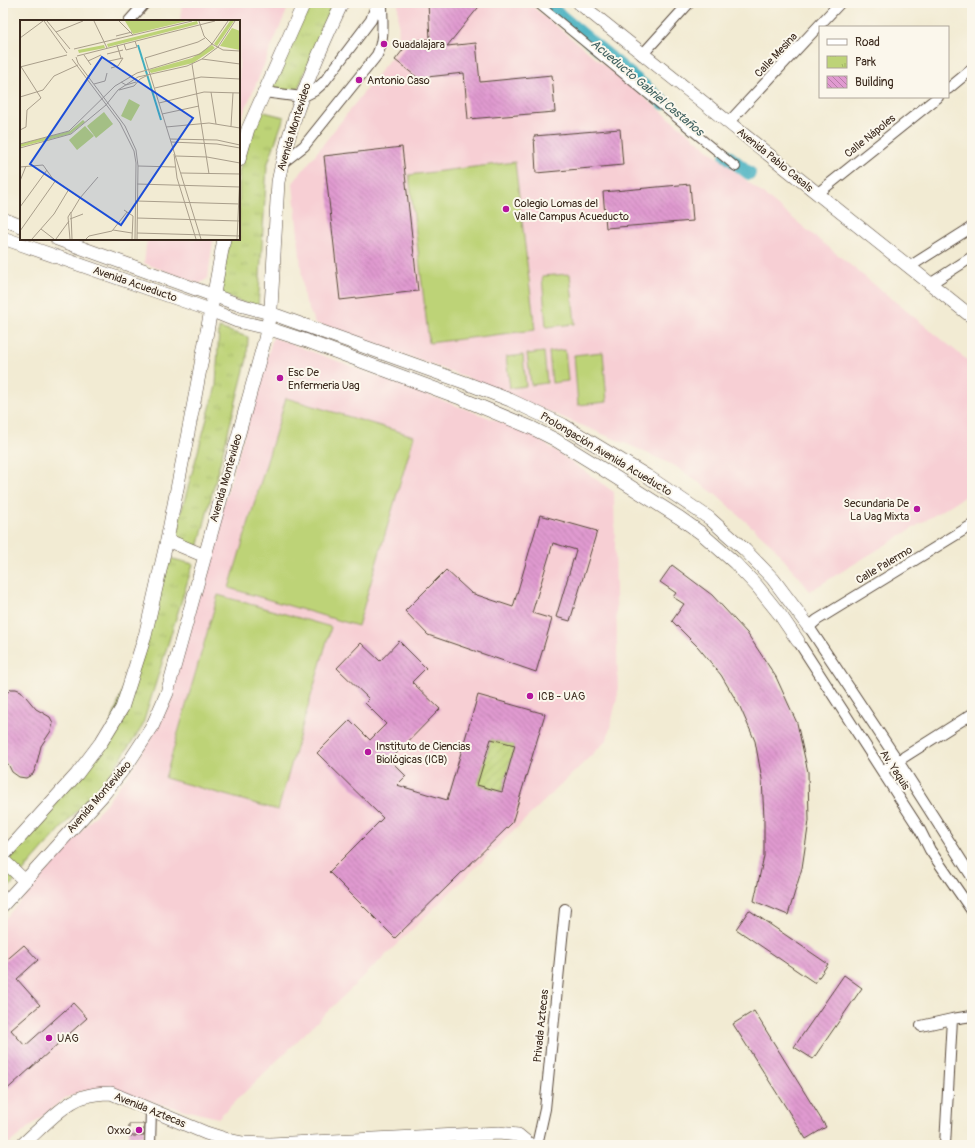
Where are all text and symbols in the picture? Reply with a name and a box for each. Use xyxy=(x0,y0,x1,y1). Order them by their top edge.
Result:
inset map xyxy=(20,20,240,240)
legend xyxy=(819,26,949,98)
street label: Calle Mesina xyxy=(752,30,800,80)
text: Road xyxy=(855,35,880,50)
water label: Acueducto Gabriel Castaños xyxy=(588,36,708,141)
place label: Guadalajara xyxy=(392,38,445,51)
marker: Guadalajara xyxy=(379,39,389,49)
text: Park xyxy=(855,55,876,70)
place label: Antonio Caso xyxy=(367,74,430,87)
marker: Antonio Caso xyxy=(354,75,364,85)
text: Building xyxy=(855,75,894,90)
street label: Avenida Montevideo xyxy=(274,81,314,172)
street label: Calle Nápoles xyxy=(842,112,898,160)
street label: Avenida Pablo Casals xyxy=(734,125,816,195)
place label: Colegio Lomas del Valle Campus Acueducto xyxy=(514,197,629,223)
marker: Colegio Lomas del Valle Campus Acueducto xyxy=(501,204,511,214)
street label: Avenida Acueducto xyxy=(91,263,179,305)
place label: Esc De Enfermeria Uag xyxy=(288,366,360,392)
marker: Esc De Enfermeria Uag xyxy=(275,373,285,383)
street label: Prolongación Avenida Acueducto xyxy=(538,409,674,499)
street label: Avenida Montevideo xyxy=(207,432,245,524)
place label: Secundaria De La Uag Mixta xyxy=(844,497,910,523)
marker: Secundaria De La Uag Mixta xyxy=(912,504,922,514)
street label: Calle Palermo xyxy=(854,543,915,587)
place label: ICB - UAG xyxy=(538,690,585,703)
marker: ICB - UAG xyxy=(525,691,535,701)
place label: Instituto de Ciencias Biológicas (ICB) xyxy=(376,740,470,766)
marker: Instituto de Ciencias Biológicas (ICB) xyxy=(363,747,373,757)
street label: Av. Yaquis xyxy=(877,748,913,792)
street label: Avenida Montevideo xyxy=(64,758,134,836)
street label: Privada Aztecas xyxy=(531,989,551,1063)
place label: UAG xyxy=(57,1032,79,1045)
marker: UAG xyxy=(44,1033,54,1043)
street label: Avenida Aztecas xyxy=(112,1090,188,1130)
place label: Oxxo xyxy=(107,1124,131,1137)
marker: Oxxo xyxy=(134,1125,144,1135)

